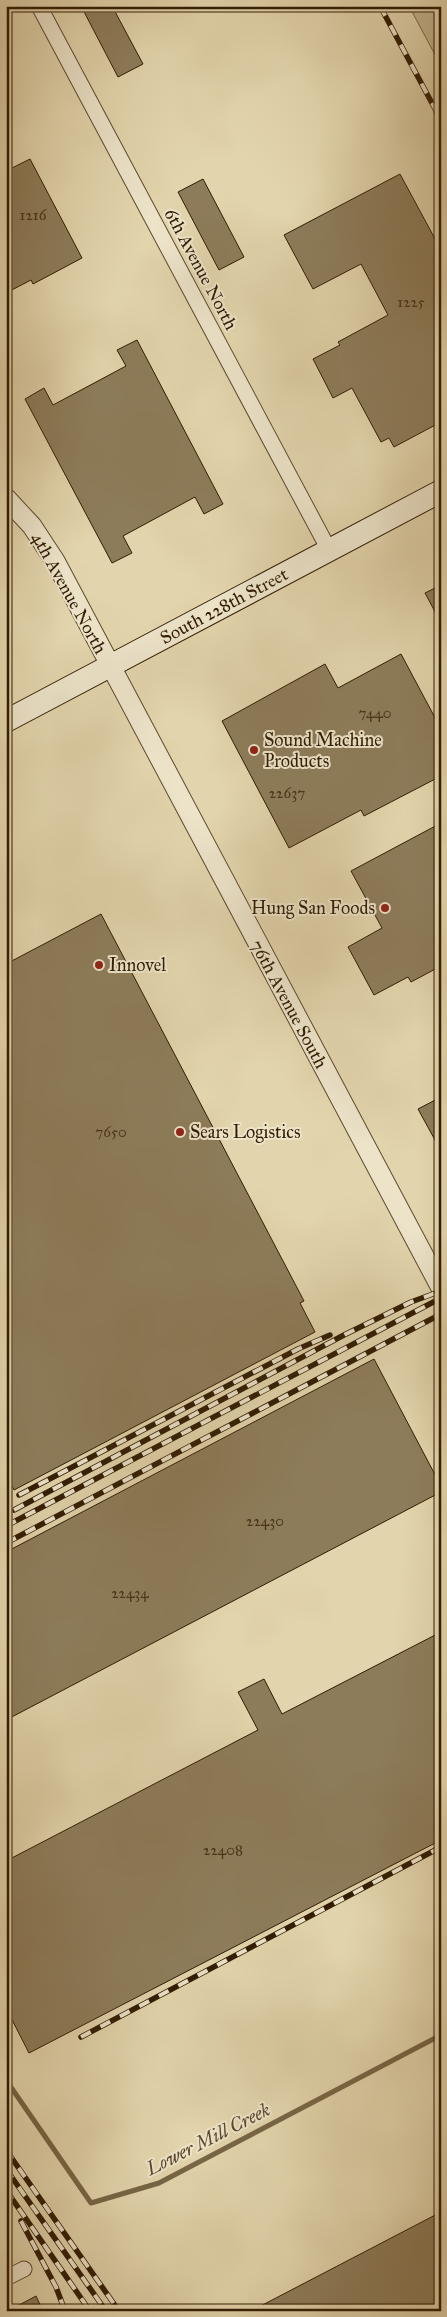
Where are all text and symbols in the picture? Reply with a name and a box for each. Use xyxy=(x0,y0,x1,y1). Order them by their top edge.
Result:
street label: 6th Avenue North xyxy=(160,204,242,334)
house number: 1216 xyxy=(20,206,48,224)
house number: 1225 xyxy=(397,293,425,311)
street label: 4th Avenue North xyxy=(27,528,111,658)
street label: South 228th Street xyxy=(156,563,292,649)
house number: 7440 xyxy=(358,704,392,722)
place label: Sound Machine Products xyxy=(264,729,382,772)
marker: Sound Machine Products xyxy=(248,744,260,756)
house number: 22637 xyxy=(269,784,305,802)
place label: Hung San Foods xyxy=(251,897,375,920)
marker: Hung San Foods xyxy=(379,902,391,914)
street label: 76th Avenue South xyxy=(246,936,332,1072)
place label: Innovel xyxy=(109,954,166,976)
marker: Innovel xyxy=(93,959,105,971)
place label: Sears Logistics xyxy=(190,1121,300,1144)
house number: 7650 xyxy=(95,1123,127,1141)
marker: Sears Logistics xyxy=(174,1126,186,1138)
house number: 22430 xyxy=(246,1512,284,1530)
house number: 22434 xyxy=(111,1584,149,1602)
house number: 22408 xyxy=(203,1841,243,1859)
water label: Lower Mill Creek xyxy=(141,2098,274,2181)

